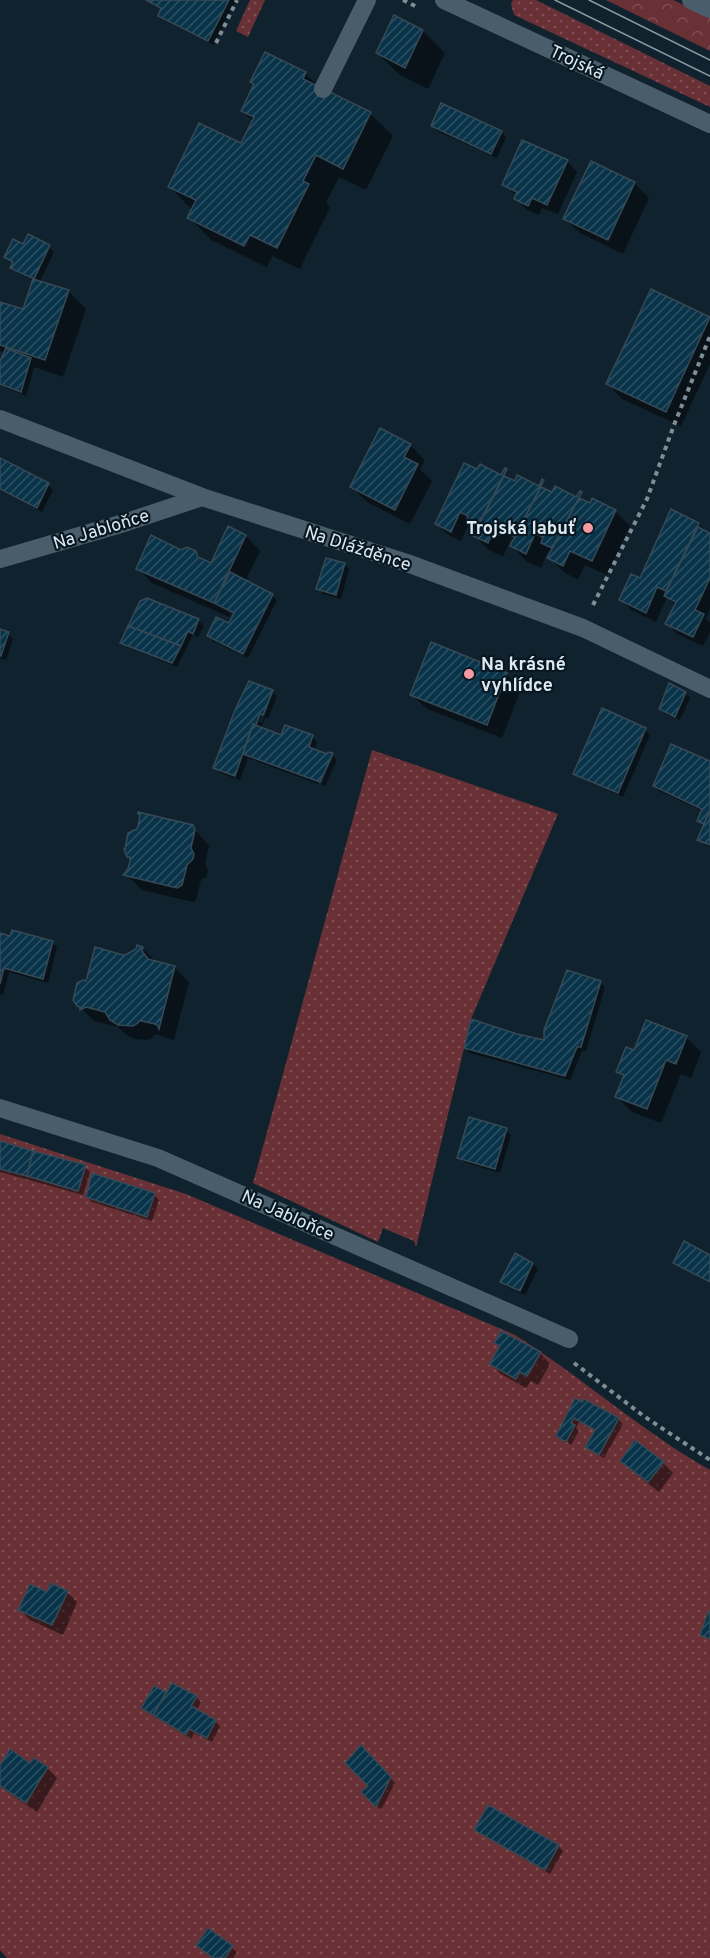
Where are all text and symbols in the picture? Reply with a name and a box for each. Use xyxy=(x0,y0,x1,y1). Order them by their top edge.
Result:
street label: Trojská xyxy=(545,41,607,86)
street label: Na Jabloňce xyxy=(51,505,152,556)
place label: Trojská labuť xyxy=(466,518,576,541)
street label: Na Dlážděnce xyxy=(302,521,414,577)
marker: Trojská labuť xyxy=(581,521,595,535)
place label: Na krásné vyhlídce xyxy=(481,654,566,698)
marker: Na krásné vyhlídce xyxy=(462,667,476,681)
street label: Na Jabloňce xyxy=(237,1186,337,1247)

